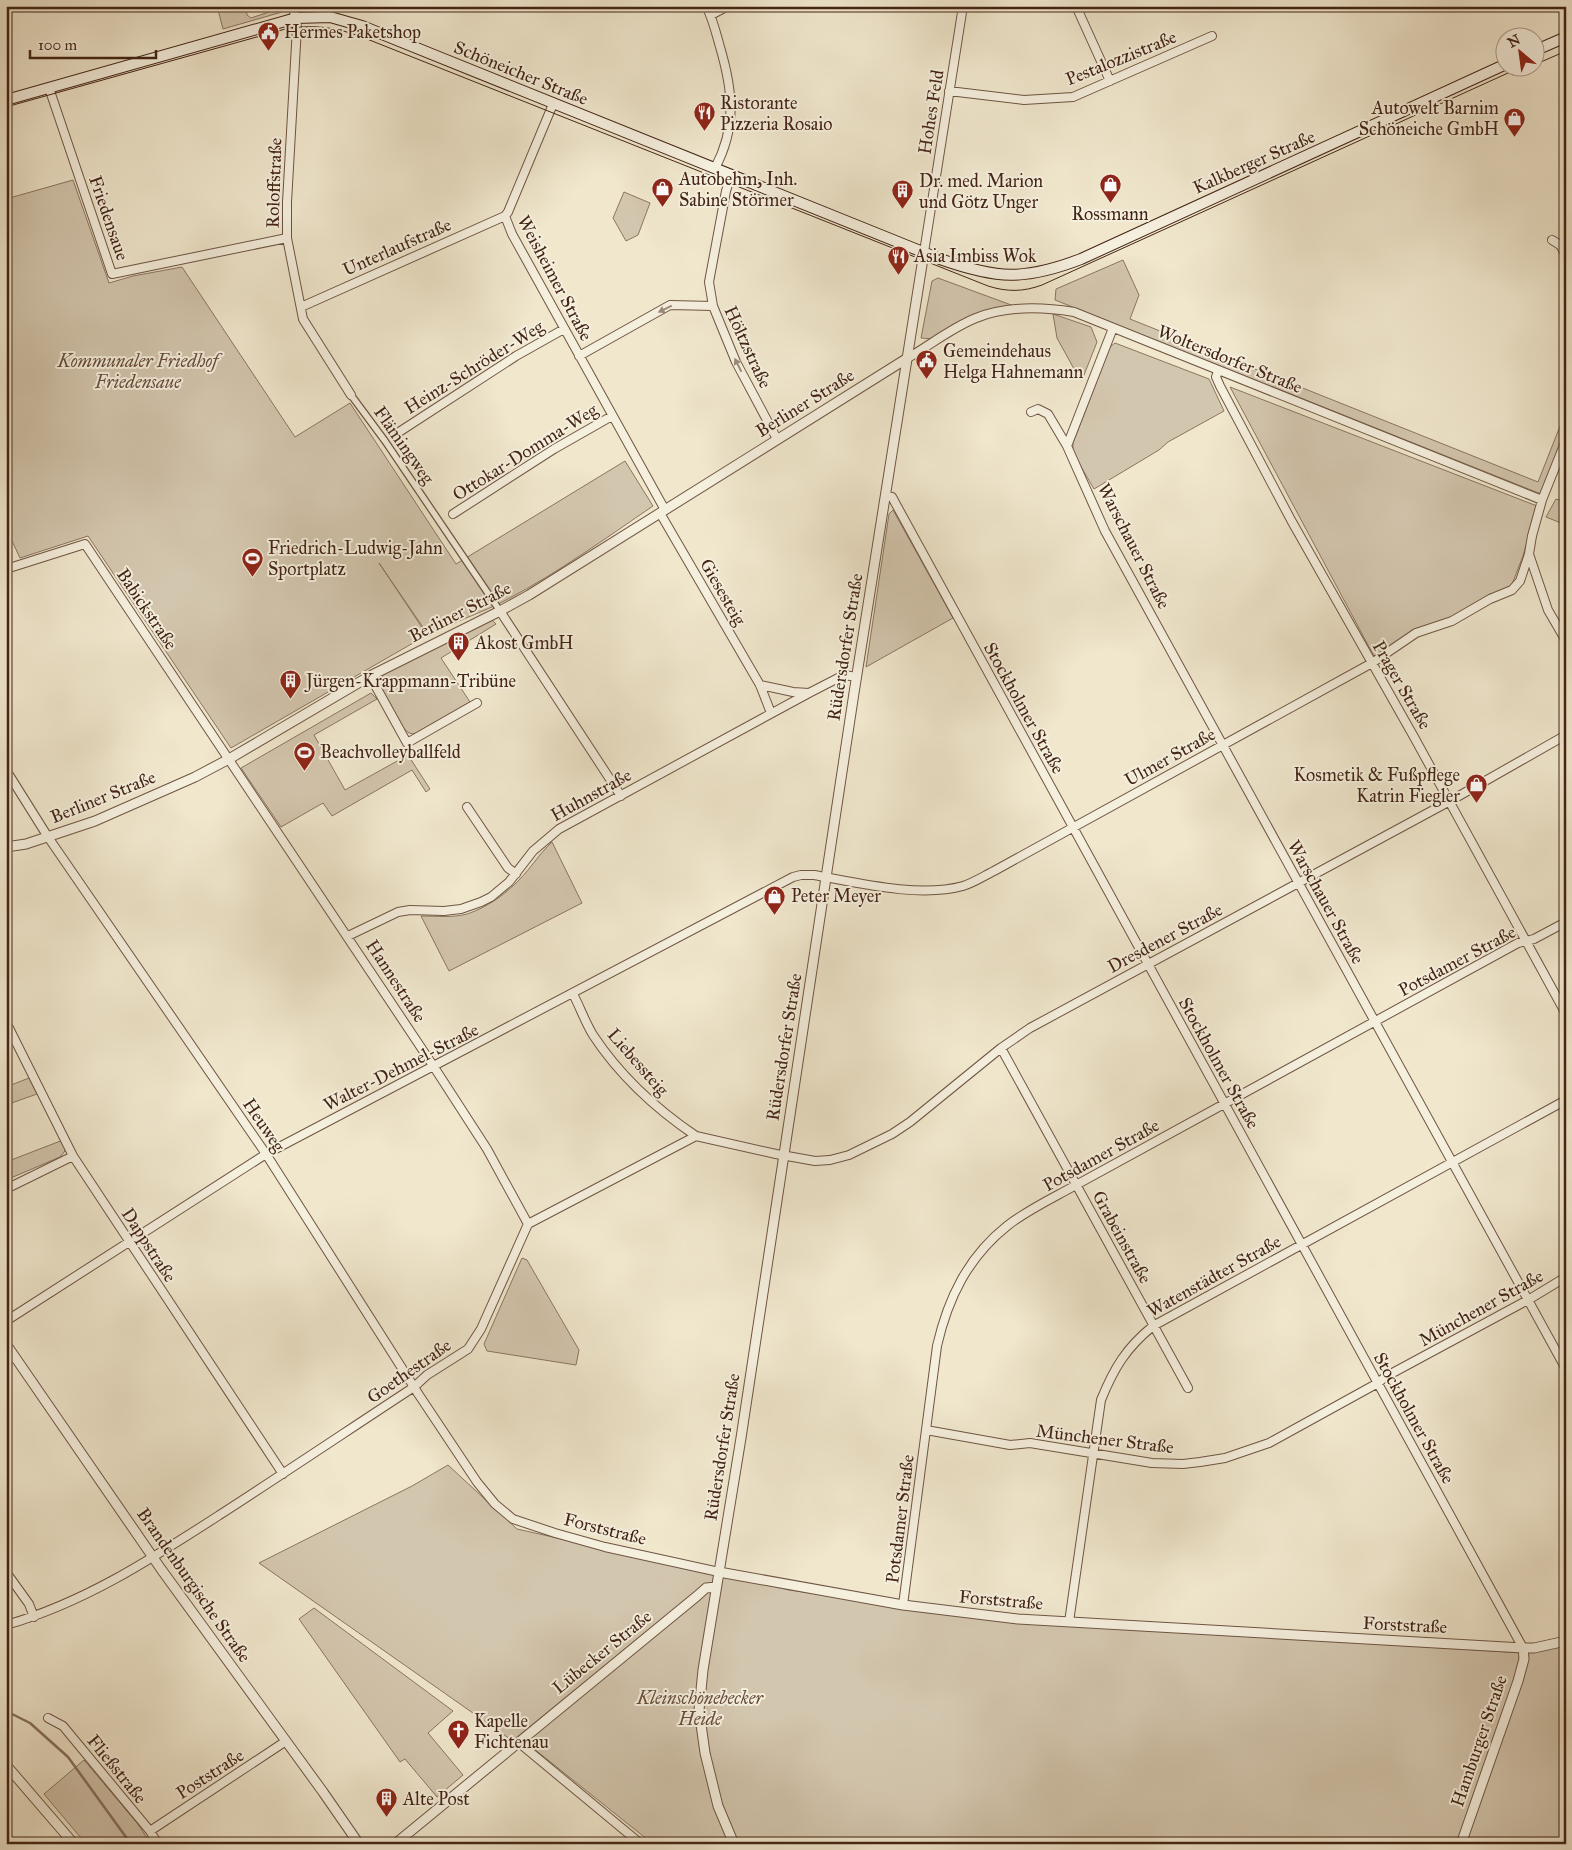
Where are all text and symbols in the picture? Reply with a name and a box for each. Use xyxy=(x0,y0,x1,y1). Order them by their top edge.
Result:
public building icon: Hermes Paketshop xyxy=(256,20,280,51)
place label: Hermes Paketshop xyxy=(284,21,421,43)
street label: Pestalozzistraße xyxy=(1062,26,1180,90)
scale bar xyxy=(30,28,156,60)
north arrow xyxy=(1494,28,1544,78)
text: N xyxy=(1505,31,1523,51)
text: 100 m xyxy=(38,36,78,54)
street label: Schöneicher Straße xyxy=(451,36,591,110)
street label: Hohes Feld xyxy=(913,68,949,156)
place label: Ristorante Pizzeria Rosaio xyxy=(720,92,833,135)
place label: Autowelt Barnim Schöneiche GmbH xyxy=(1359,97,1499,140)
restaurant icon: Ristorante Pizzeria Rosaio xyxy=(692,101,716,132)
shop icon: Autowelt Barnim Schöneiche GmbH xyxy=(1503,106,1527,137)
street label: Kalkberger Straße xyxy=(1190,125,1319,200)
street label: Roloffstraße xyxy=(261,137,287,229)
place label: Autobehm, Inh. Sabine Störmer xyxy=(678,168,797,211)
place label: Dr. med. Marion und Götz Unger xyxy=(919,170,1043,214)
shop icon: Rossmann xyxy=(1098,172,1122,203)
street label: Friedensaue xyxy=(84,173,134,263)
shop icon: Autobehm, Inh. Sabine Störmer xyxy=(651,177,675,208)
building icon: Dr. med. Marion und Götz Unger xyxy=(891,179,915,210)
place label: Rossmann xyxy=(1071,203,1149,225)
street label: Weisheimer Straße xyxy=(513,212,597,344)
street label: Unterlaufstraße xyxy=(339,213,455,281)
restaurant icon: Asia Imbiss Wok xyxy=(886,244,910,275)
place label: Asia Imbiss Wok xyxy=(913,245,1037,267)
street label: Höltzstraße xyxy=(719,302,777,392)
one-way arrow xyxy=(658,305,672,313)
street label: Heinz-Schröder-Weg xyxy=(400,315,549,420)
street label: Woltersdorfer Straße xyxy=(1154,320,1306,398)
place label: Gemeindehaus Helga Hahnemann xyxy=(943,340,1084,384)
public building icon: Gemeindehaus Helga Hahnemann xyxy=(915,349,939,380)
park label: Kommunaler Friedhof Friedensaue xyxy=(57,350,223,393)
one-way arrow xyxy=(734,358,742,372)
street label: Berliner Straße xyxy=(752,364,858,442)
street label: Ottokar-Domma-Weg xyxy=(449,398,602,506)
street label: Flämingweg xyxy=(368,402,439,489)
street label: Warschauer Straße xyxy=(1093,480,1175,612)
place label: Friedrich-Ludwig-Jahn Sportplatz xyxy=(268,537,443,580)
sports icon: Friedrich-Ludwig-Jahn Sportplatz xyxy=(240,546,264,577)
street label: Giesesteig xyxy=(694,555,751,630)
street label: Babickstraße xyxy=(112,564,182,654)
street label: Rüdersdorfer Straße xyxy=(822,572,868,722)
street label: Berliner Straße xyxy=(405,577,515,647)
building icon: Akost GmbH xyxy=(447,631,471,662)
place label: Akost GmbH xyxy=(474,632,574,654)
street label: Prager Straße xyxy=(1367,637,1436,734)
street label: Stockholmer Straße xyxy=(979,638,1069,778)
building icon: Jürgen-Krappmann-Tribüne xyxy=(278,669,302,700)
place label: Jürgen-Krappmann-Tribüne xyxy=(304,670,516,693)
street label: Ulmer Straße xyxy=(1121,723,1219,791)
sports icon: Beachvolleyballfeld xyxy=(292,740,316,771)
place label: Beachvolleyballfeld xyxy=(320,741,461,763)
street label: Huhnstraße xyxy=(547,764,635,826)
place label: Kosmetik & Fußpflege Katrin Fiegler xyxy=(1293,764,1460,808)
street label: Berliner Straße xyxy=(47,766,159,828)
shop icon: Kosmetik & Fußpflege Katrin Fiegler xyxy=(1464,773,1488,804)
street label: Warschauer Straße xyxy=(1283,836,1369,968)
shop icon: Peter Meyer xyxy=(763,884,787,915)
place label: Peter Meyer xyxy=(791,885,881,907)
street label: Dresdener Straße xyxy=(1104,898,1226,978)
street label: Potsdamer Straße xyxy=(1395,921,1519,1001)
street label: Hannestraße xyxy=(361,935,431,1027)
street label: Rüdersdorfer Straße xyxy=(761,972,807,1122)
street label: Stockholmer Straße xyxy=(1174,993,1264,1133)
street label: Walter-Dehmel-Straße xyxy=(320,1018,482,1116)
street label: Liebessteig xyxy=(602,1024,674,1101)
street label: Heuweg xyxy=(237,1094,290,1157)
street label: Potsdamer Straße xyxy=(1039,1114,1163,1196)
street label: Grabeinstraße xyxy=(1088,1187,1156,1287)
street label: Dappstraße xyxy=(117,1204,181,1286)
street label: Watenstädter Straße xyxy=(1143,1230,1285,1322)
street label: Münchener Straße xyxy=(1415,1265,1547,1351)
street label: Goethestraße xyxy=(363,1334,455,1408)
street label: Stockholmer Straße xyxy=(1369,1348,1459,1488)
street label: Rüdersdorfer Straße xyxy=(699,1372,745,1522)
street label: Münchener Straße xyxy=(1035,1420,1175,1458)
street label: Potsdamer Straße xyxy=(881,1453,919,1585)
street label: Brandenburgische Straße xyxy=(131,1503,256,1667)
street label: Forststraße xyxy=(561,1508,649,1550)
street label: Forststraße xyxy=(958,1585,1044,1615)
street label: Lübecker Straße xyxy=(548,1605,656,1699)
street label: Forststraße xyxy=(1362,1612,1448,1638)
street label: Hamburger Straße xyxy=(1446,1672,1513,1810)
park label: Kleinschönebecker Heide xyxy=(636,1687,765,1730)
place label: Kapelle Fichtenau xyxy=(474,1710,549,1753)
church icon: Kapelle Fichtenau xyxy=(446,1719,470,1750)
street label: Fließstraße xyxy=(83,1730,151,1808)
street label: Poststraße xyxy=(172,1744,248,1804)
building icon: Alte Post xyxy=(375,1787,399,1818)
place label: Alte Post xyxy=(402,1788,470,1810)

